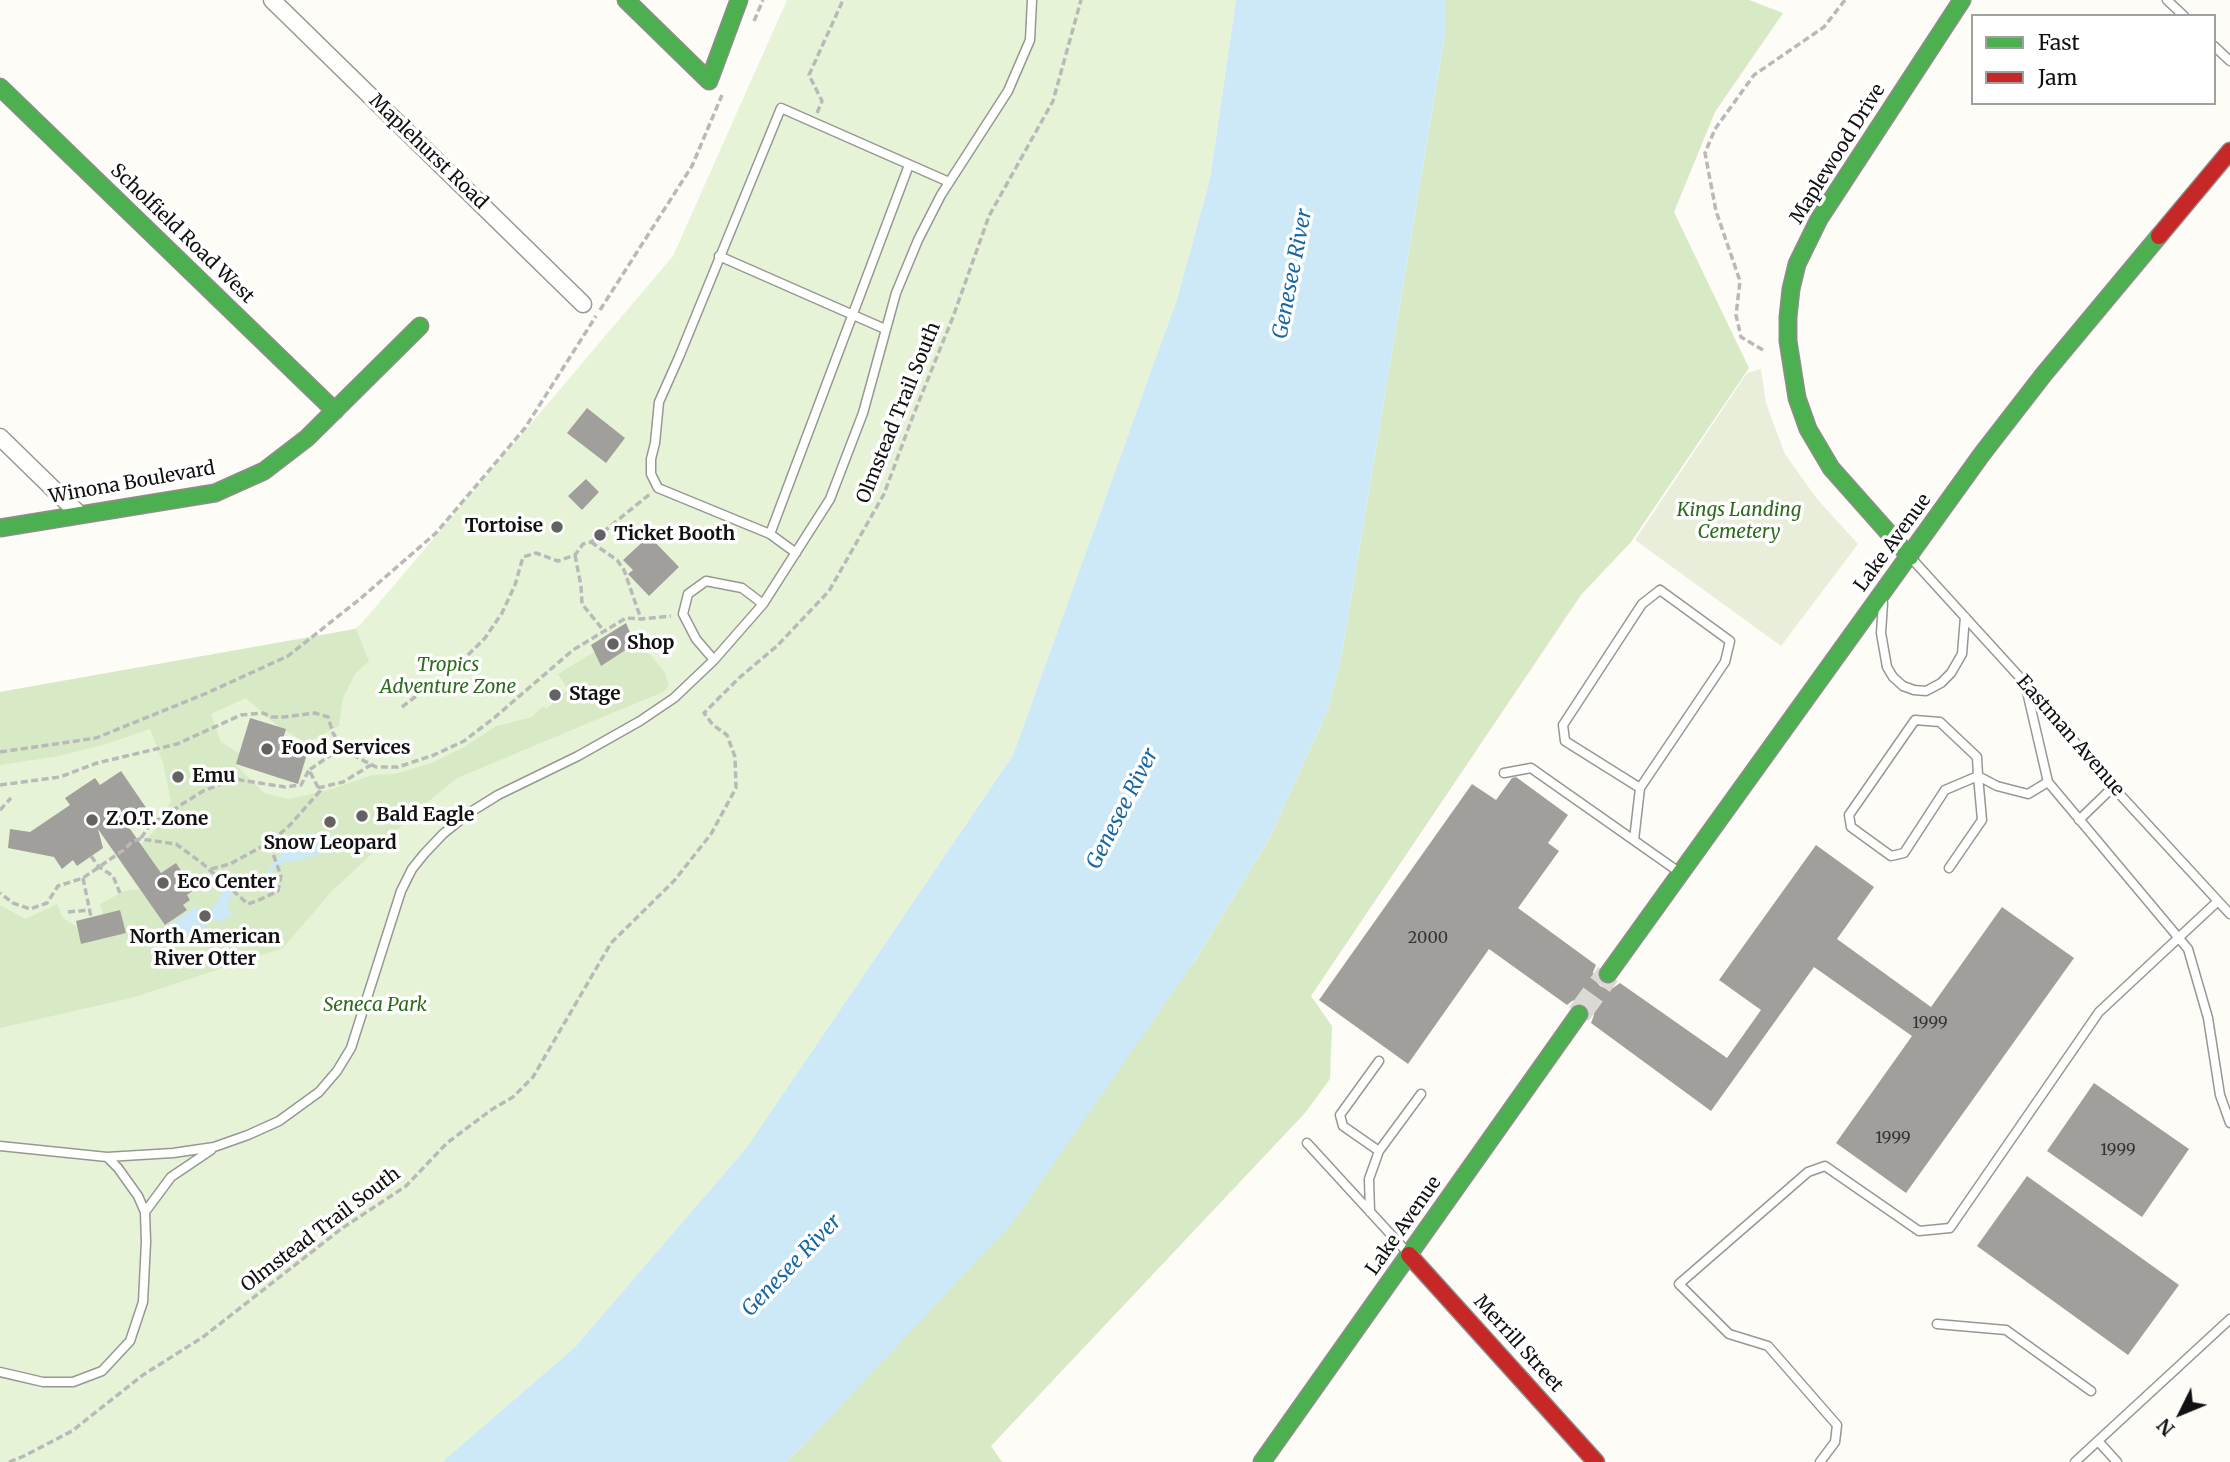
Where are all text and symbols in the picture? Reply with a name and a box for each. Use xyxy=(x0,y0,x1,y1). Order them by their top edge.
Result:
legend xyxy=(1971,14,2216,105)
text: Fast xyxy=(2038,29,2080,56)
text: Jam xyxy=(2038,64,2077,91)
street label: Maplewood Drive xyxy=(1786,80,1890,228)
street label: Maplehurst Road xyxy=(364,90,492,214)
street label: Scholfield Road West xyxy=(105,159,259,309)
water label: Genesee River xyxy=(1268,207,1318,341)
street label: Olmstead Trail South xyxy=(852,319,946,507)
street label: Winona Boulevard xyxy=(47,457,217,509)
street label: Lake Avenue xyxy=(1850,490,1936,596)
park label: Kings Landing Cemetery xyxy=(1677,500,1801,544)
place label: Tortoise xyxy=(465,516,543,538)
marker: Tortoise xyxy=(549,519,565,535)
place label: Ticket Booth xyxy=(614,524,735,546)
marker: Ticket Booth xyxy=(592,527,608,543)
place label: Shop xyxy=(627,633,674,655)
marker: Shop xyxy=(605,636,621,652)
park label: Tropics Adventure Zone xyxy=(380,655,516,699)
street label: Eastman Avenue xyxy=(2011,671,2129,801)
place label: Stage xyxy=(569,684,621,706)
marker: Stage xyxy=(547,687,563,703)
place label: Food Services xyxy=(281,738,411,760)
marker: Food Services xyxy=(259,741,275,757)
water label: Genesee River xyxy=(1082,745,1164,873)
place label: Emu xyxy=(192,766,235,788)
marker: Emu xyxy=(170,769,186,785)
place label: Bald Eagle xyxy=(376,805,474,827)
marker: Bald Eagle xyxy=(354,808,370,824)
place label: Z.O.T. Zone xyxy=(106,809,208,831)
marker: Z.O.T. Zone xyxy=(84,812,100,828)
marker: Snow Leopard xyxy=(322,814,338,830)
place label: Snow Leopard xyxy=(263,833,397,855)
place label: Eco Center xyxy=(177,872,276,894)
marker: Eco Center xyxy=(155,875,171,891)
marker: North American River Otter xyxy=(197,908,213,924)
place label: North American River Otter xyxy=(130,927,280,971)
house number: 2000 xyxy=(1408,928,1448,948)
park label: Seneca Park xyxy=(323,995,427,1017)
house number: 1999 xyxy=(1912,1013,1948,1033)
house number: 1999 xyxy=(1875,1128,1911,1148)
house number: 1999 xyxy=(2100,1140,2136,1160)
street label: Olmstead Trail South xyxy=(237,1163,405,1297)
street label: Lake Avenue xyxy=(1362,1172,1446,1280)
water label: Genesee River xyxy=(737,1210,847,1322)
street label: Merrill Street xyxy=(1469,1291,1567,1397)
north arrow xyxy=(2146,1378,2216,1448)
text: N xyxy=(2152,1414,2180,1441)

